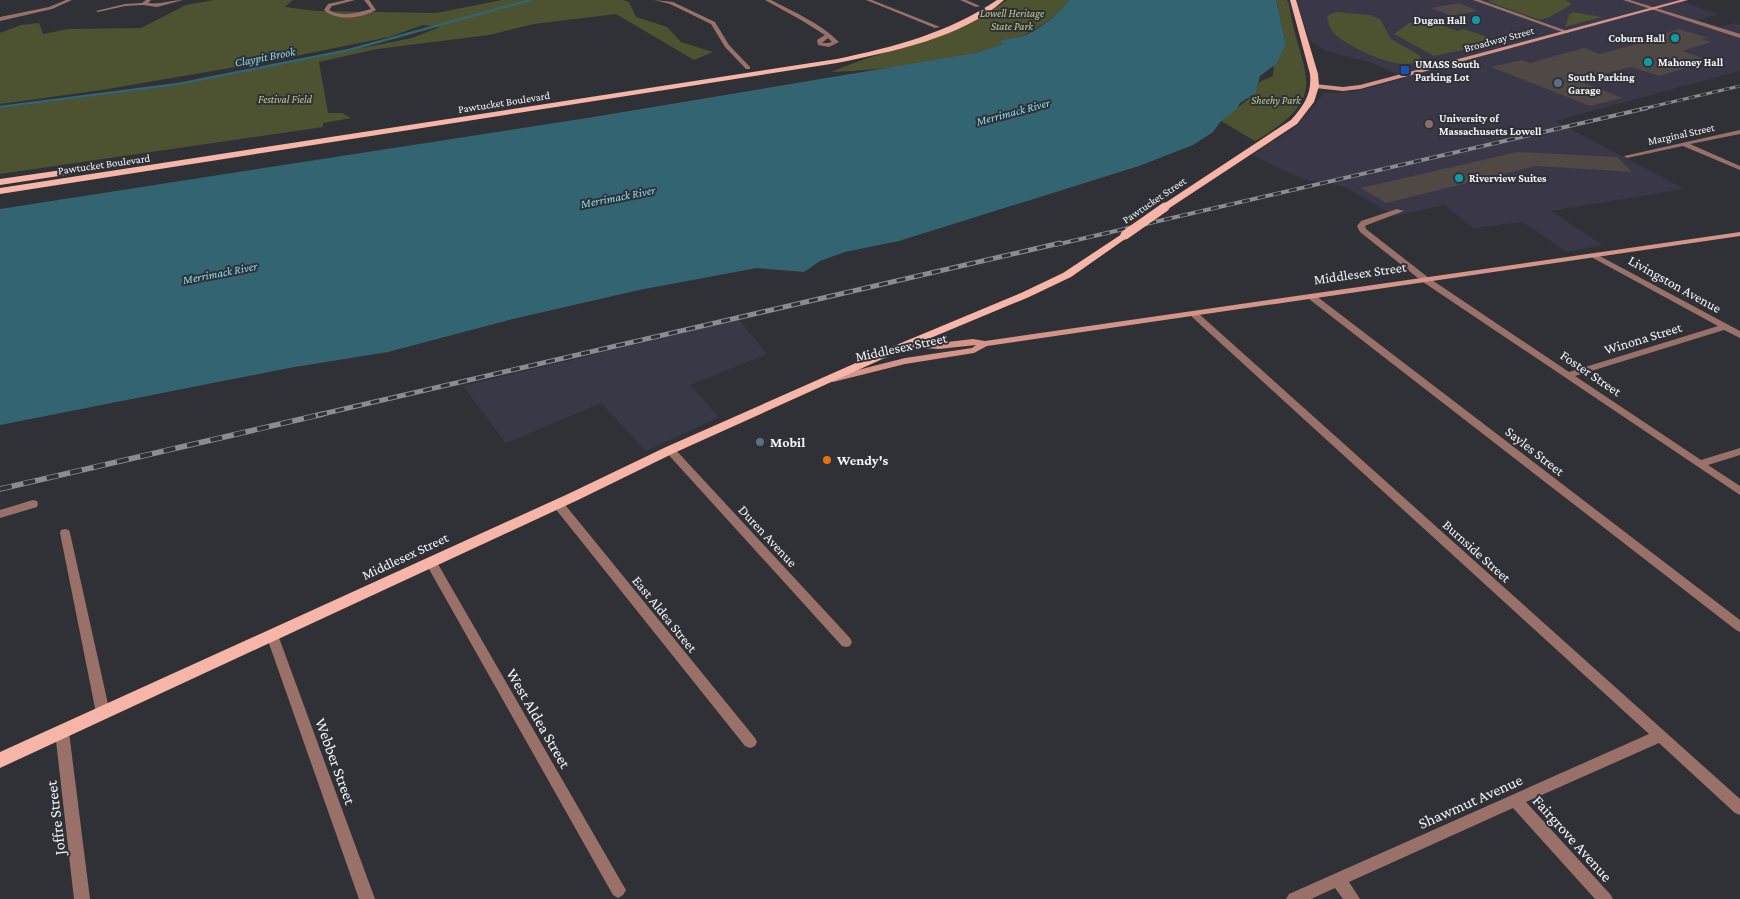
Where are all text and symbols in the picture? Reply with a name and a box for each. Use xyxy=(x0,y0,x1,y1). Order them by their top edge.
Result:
park label: Lowell Heritage State Park xyxy=(980,7,1045,32)
place label: Dugan Hall xyxy=(1414,14,1467,26)
marker: Dugan Hall xyxy=(1470,14,1482,26)
street label: Broadway Street xyxy=(1463,24,1536,55)
place label: Coburn Hall xyxy=(1608,32,1666,44)
marker: Coburn Hall xyxy=(1669,32,1681,44)
water label: Claypit Brook xyxy=(234,44,297,70)
marker: Mahoney Hall xyxy=(1642,56,1654,68)
place label: Mahoney Hall xyxy=(1658,56,1724,68)
place label: UMASS South Parking Lot xyxy=(1415,58,1480,83)
marker: UMASS South Parking Lot xyxy=(1399,64,1411,76)
place label: South Parking Garage xyxy=(1568,71,1635,96)
marker: South Parking Garage xyxy=(1552,77,1564,89)
street label: Pawtucket Boulevard xyxy=(457,89,551,115)
park label: Festival Field xyxy=(258,93,313,105)
park label: Sheehy Park xyxy=(1251,94,1302,107)
water label: Merrimack River xyxy=(974,95,1052,129)
place label: University of Massachusetts Lowell xyxy=(1439,112,1542,137)
marker: University of Massachusetts Lowell xyxy=(1423,118,1435,130)
street label: Marginal Street xyxy=(1647,121,1716,148)
street label: Pawtucket Boulevard xyxy=(57,152,151,176)
marker: Riverview Suites xyxy=(1453,172,1465,184)
place label: Riverview Suites xyxy=(1469,172,1547,184)
street label: Pawtucket Street xyxy=(1120,174,1188,226)
water label: Merrimack River xyxy=(579,183,657,211)
street label: Livingston Avenue xyxy=(1626,252,1724,316)
water label: Merrimack River xyxy=(181,259,259,287)
street label: Middlesex Street xyxy=(1313,259,1408,287)
street label: Winona Street xyxy=(1602,319,1684,357)
street label: Middlesex Street xyxy=(854,329,949,365)
street label: Foster Street xyxy=(1557,347,1625,399)
street label: Sayles Street xyxy=(1502,423,1568,479)
place label: Mobil xyxy=(770,434,805,450)
marker: Mobil xyxy=(754,436,766,448)
place label: Wendy's xyxy=(836,452,889,468)
marker: Wendy's xyxy=(821,454,833,466)
street label: Duren Avenue xyxy=(735,502,801,570)
street label: Burnside Street xyxy=(1440,516,1514,586)
street label: Middlesex Street xyxy=(359,529,451,583)
street label: East Aldea Street xyxy=(629,572,701,656)
street label: West Aldea Street xyxy=(503,665,574,772)
street label: Webber Street xyxy=(312,716,359,807)
street label: Shawmut Avenue xyxy=(1416,771,1525,832)
street label: Joffre Street xyxy=(42,779,70,858)
street label: Fairgrove Avenue xyxy=(1529,792,1616,886)

